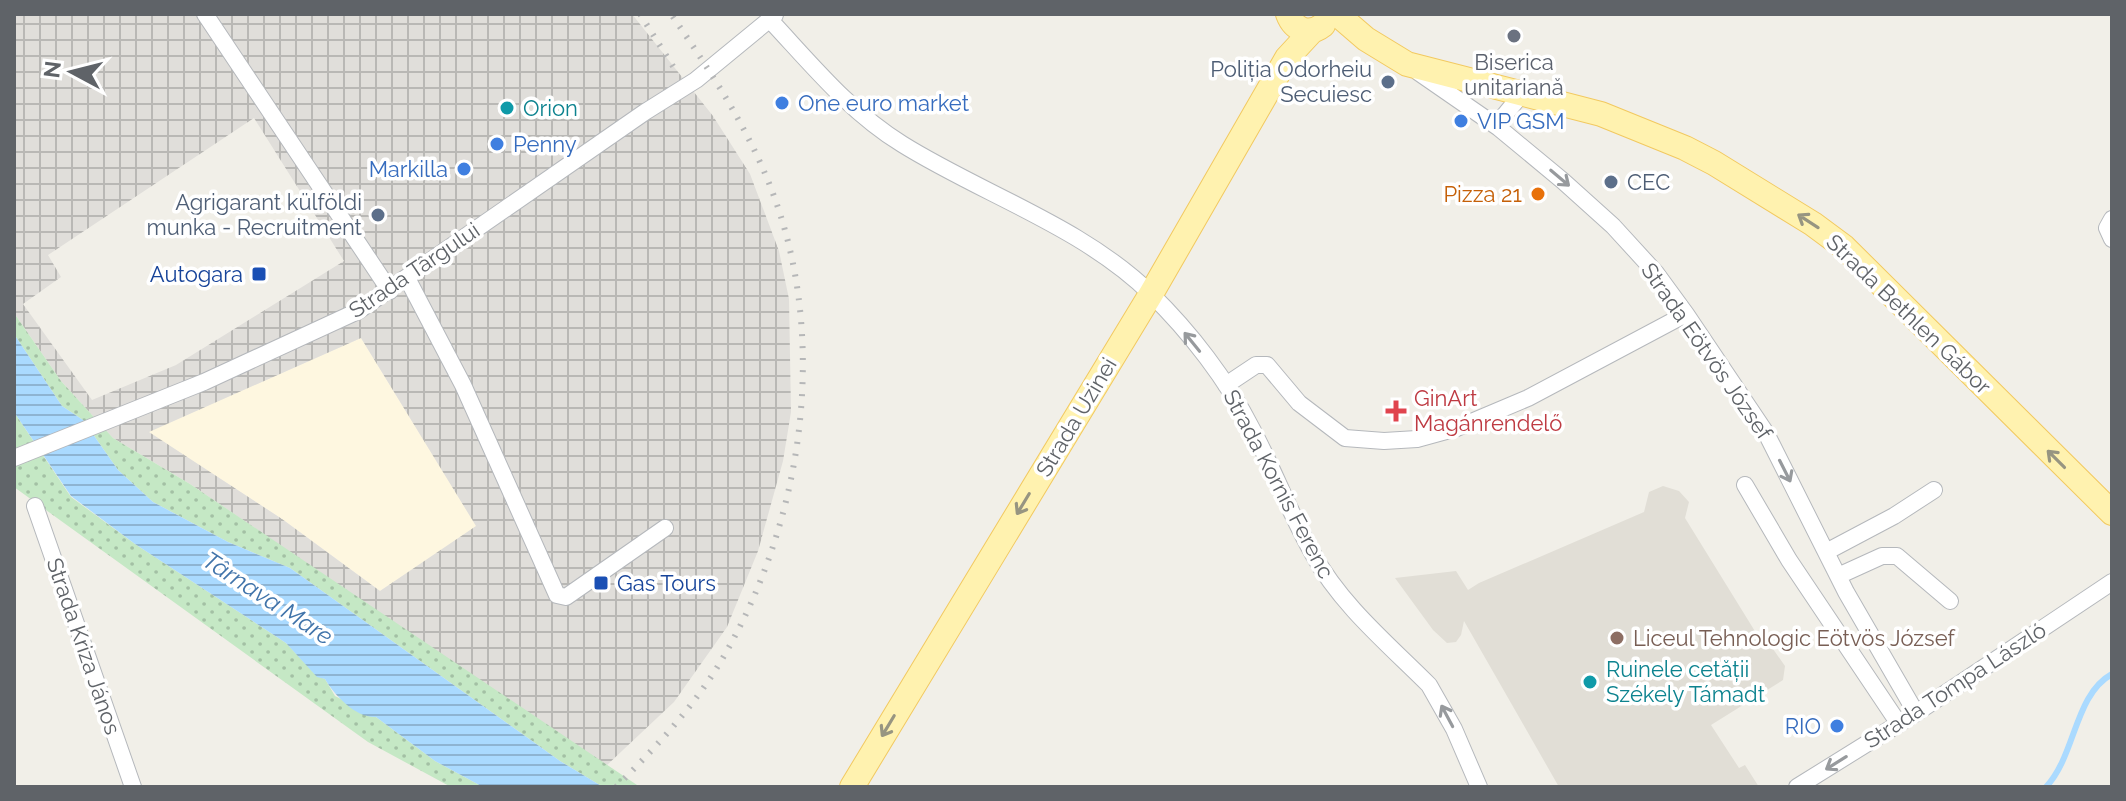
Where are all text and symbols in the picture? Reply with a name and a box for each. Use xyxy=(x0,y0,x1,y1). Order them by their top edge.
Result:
marker: Biserica unitariană xyxy=(1505,27,1523,45)
north arrow xyxy=(32,32,112,112)
place label: Biserica unitariană xyxy=(1464,49,1564,100)
place label: Poliția Odorheiu Secuiesc xyxy=(1210,56,1372,107)
text: N xyxy=(38,60,66,79)
marker: Poliția Odorheiu Secuiesc xyxy=(1379,73,1397,91)
place label: One euro market xyxy=(798,90,970,116)
marker: One euro market xyxy=(773,94,791,112)
place label: Orion xyxy=(523,95,578,121)
marker: Orion xyxy=(498,99,516,117)
place label: VIP GSM xyxy=(1477,108,1565,134)
marker: VIP GSM xyxy=(1452,112,1470,130)
place label: Penny xyxy=(513,131,577,157)
marker: Penny xyxy=(488,135,506,153)
place label: Markilla xyxy=(369,156,448,182)
marker: Markilla xyxy=(455,160,473,178)
one-way arrow xyxy=(1549,169,1569,187)
place label: CEC xyxy=(1627,169,1670,195)
marker: CEC xyxy=(1602,173,1620,191)
place label: Pizza 21 xyxy=(1443,181,1522,207)
marker: Pizza 21 xyxy=(1529,185,1547,203)
place label: Agrigarant külföldi munka - Recruitment xyxy=(147,189,363,240)
marker: Agrigarant külföldi munka - Recruitment xyxy=(369,206,387,224)
one-way arrow xyxy=(1797,213,1820,229)
street label: Strada Târgului xyxy=(344,217,484,323)
street label: Strada Bethlen Gábor xyxy=(1821,229,1997,399)
street label: Strada Eötvös József xyxy=(1636,258,1778,445)
place label: Autogara xyxy=(150,261,243,287)
marker: Autogara xyxy=(250,265,268,283)
one-way arrow xyxy=(1184,332,1201,353)
street label: Strada Uzinei xyxy=(1030,353,1122,481)
street label: Strada Kornis Ferenc xyxy=(1218,385,1340,583)
place label: GinArt Magánrendelő xyxy=(1414,385,1562,436)
marker: GinArt Magánrendelő xyxy=(1385,400,1407,422)
one-way arrow xyxy=(2047,450,2066,469)
one-way arrow xyxy=(1778,458,1793,482)
one-way arrow xyxy=(1015,492,1031,515)
water label: Târnava Mare xyxy=(198,545,338,651)
street label: Strada Kriza János xyxy=(42,554,126,738)
place label: Gas Tours xyxy=(617,570,716,596)
marker: Gas Tours xyxy=(592,574,610,592)
street label: Strada Tompa László xyxy=(1859,616,2051,754)
place label: Liceul Tehnologic Eötvös József xyxy=(1633,625,1956,651)
marker: Liceul Tehnologic Eötvös József xyxy=(1608,629,1626,647)
place label: Ruinele cetății Székely Támadt xyxy=(1606,656,1766,707)
marker: Ruinele cetății Székely Támadt xyxy=(1581,673,1599,691)
one-way arrow xyxy=(1439,704,1455,728)
place label: RIO xyxy=(1785,713,1821,739)
one-way arrow xyxy=(880,714,896,737)
marker: RIO xyxy=(1828,717,1846,735)
one-way arrow xyxy=(1825,755,1848,771)

